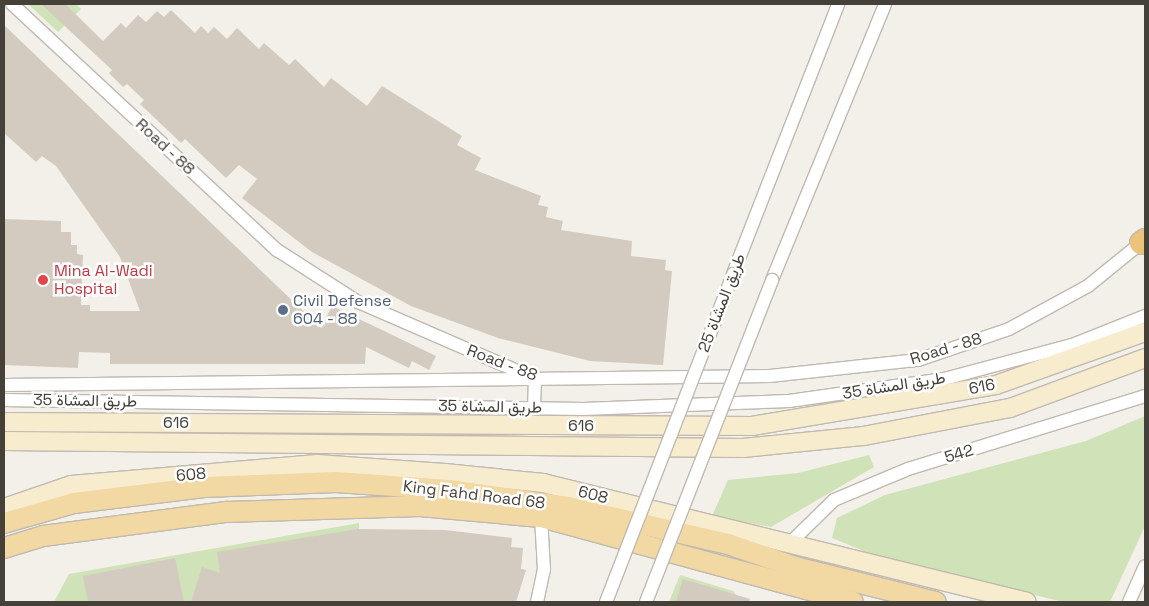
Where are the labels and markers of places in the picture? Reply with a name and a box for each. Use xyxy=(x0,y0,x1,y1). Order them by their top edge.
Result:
place label: Mina Al-Wadi Hospital xyxy=(54,261,153,299)
marker: Mina Al-Wadi Hospital xyxy=(36,273,50,287)
place label: Civil Defense 604 - 88 xyxy=(293,291,391,329)
marker: Civil Defense 604 - 88 xyxy=(277,304,289,316)

